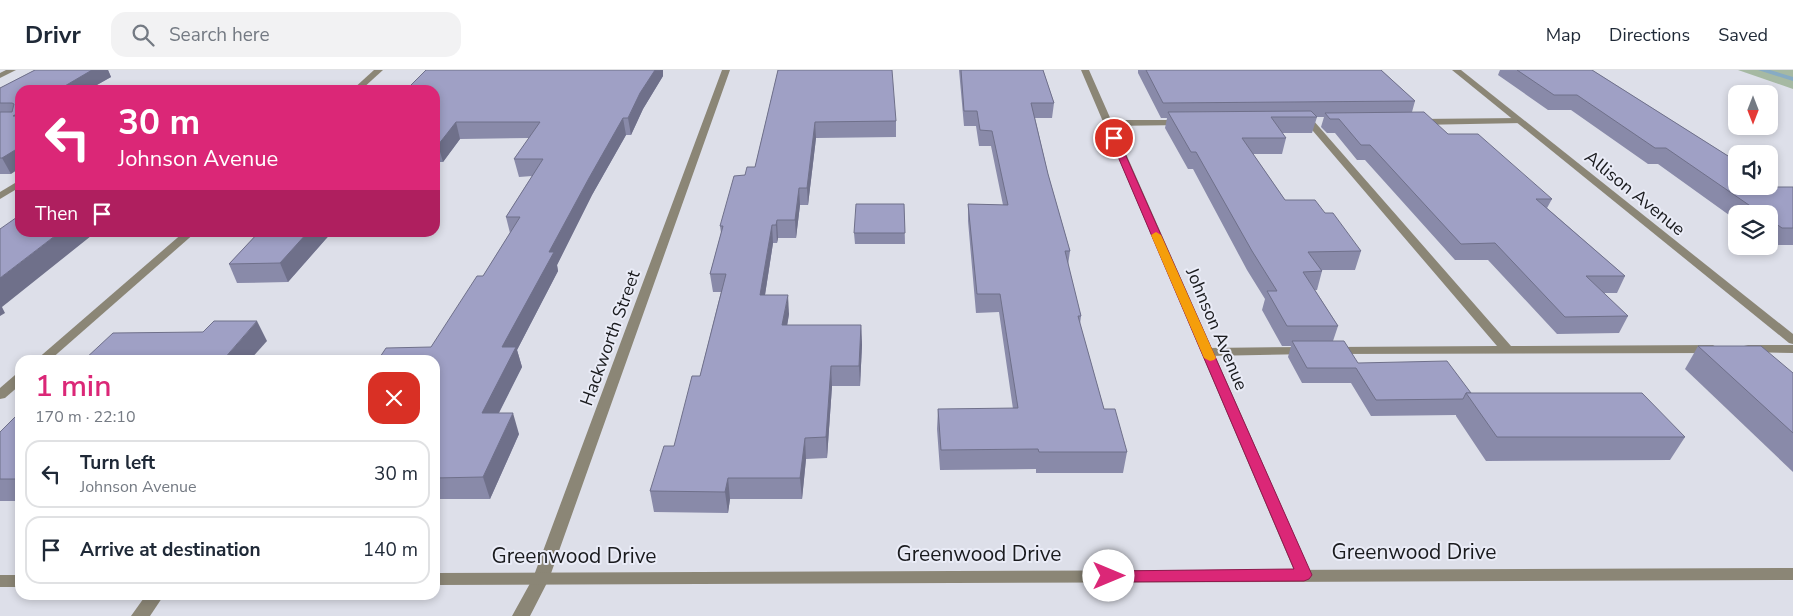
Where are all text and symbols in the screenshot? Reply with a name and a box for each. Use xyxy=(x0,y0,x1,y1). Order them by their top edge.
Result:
search box xyxy=(111,12,461,57)
text: Drivr xyxy=(25,19,81,51)
icon: search xyxy=(129,21,157,49)
text: Search here xyxy=(169,22,270,48)
text: Map xyxy=(1546,23,1581,47)
text: Directions xyxy=(1609,23,1690,47)
text: Saved xyxy=(1718,23,1768,47)
north arrow xyxy=(1728,85,1778,135)
map controls xyxy=(1728,85,1778,255)
text: 30 m xyxy=(118,99,200,146)
icon: left xyxy=(35,105,100,170)
pin xyxy=(1093,117,1135,159)
icon: arrive xyxy=(1100,124,1128,152)
text: Johnson Avenue xyxy=(118,144,278,174)
street label: Allison Avenue xyxy=(1580,145,1690,241)
button: sound xyxy=(1728,145,1778,195)
icon: arrive xyxy=(88,200,116,228)
text: Then xyxy=(35,201,78,227)
button: layers xyxy=(1728,205,1778,255)
street label: Johnson Avenue xyxy=(1180,263,1254,394)
street label: Hackworth Street xyxy=(574,266,646,409)
text: 1 min xyxy=(35,366,111,407)
button: close xyxy=(368,372,420,424)
text: 170 m · 22:10 xyxy=(35,406,136,428)
text: Turn left xyxy=(80,450,155,476)
icon: left xyxy=(37,460,65,488)
text: 30 m xyxy=(374,461,418,487)
text: Johnson Avenue xyxy=(80,476,197,498)
icon: arrive xyxy=(37,536,65,564)
text: Arrive at destination xyxy=(80,537,261,563)
text: 140 m xyxy=(363,537,418,563)
street label: Greenwood Drive xyxy=(1331,538,1497,566)
street label: Greenwood Drive xyxy=(896,540,1062,568)
street label: Greenwood Drive xyxy=(491,542,657,570)
position arrow xyxy=(1082,549,1134,601)

